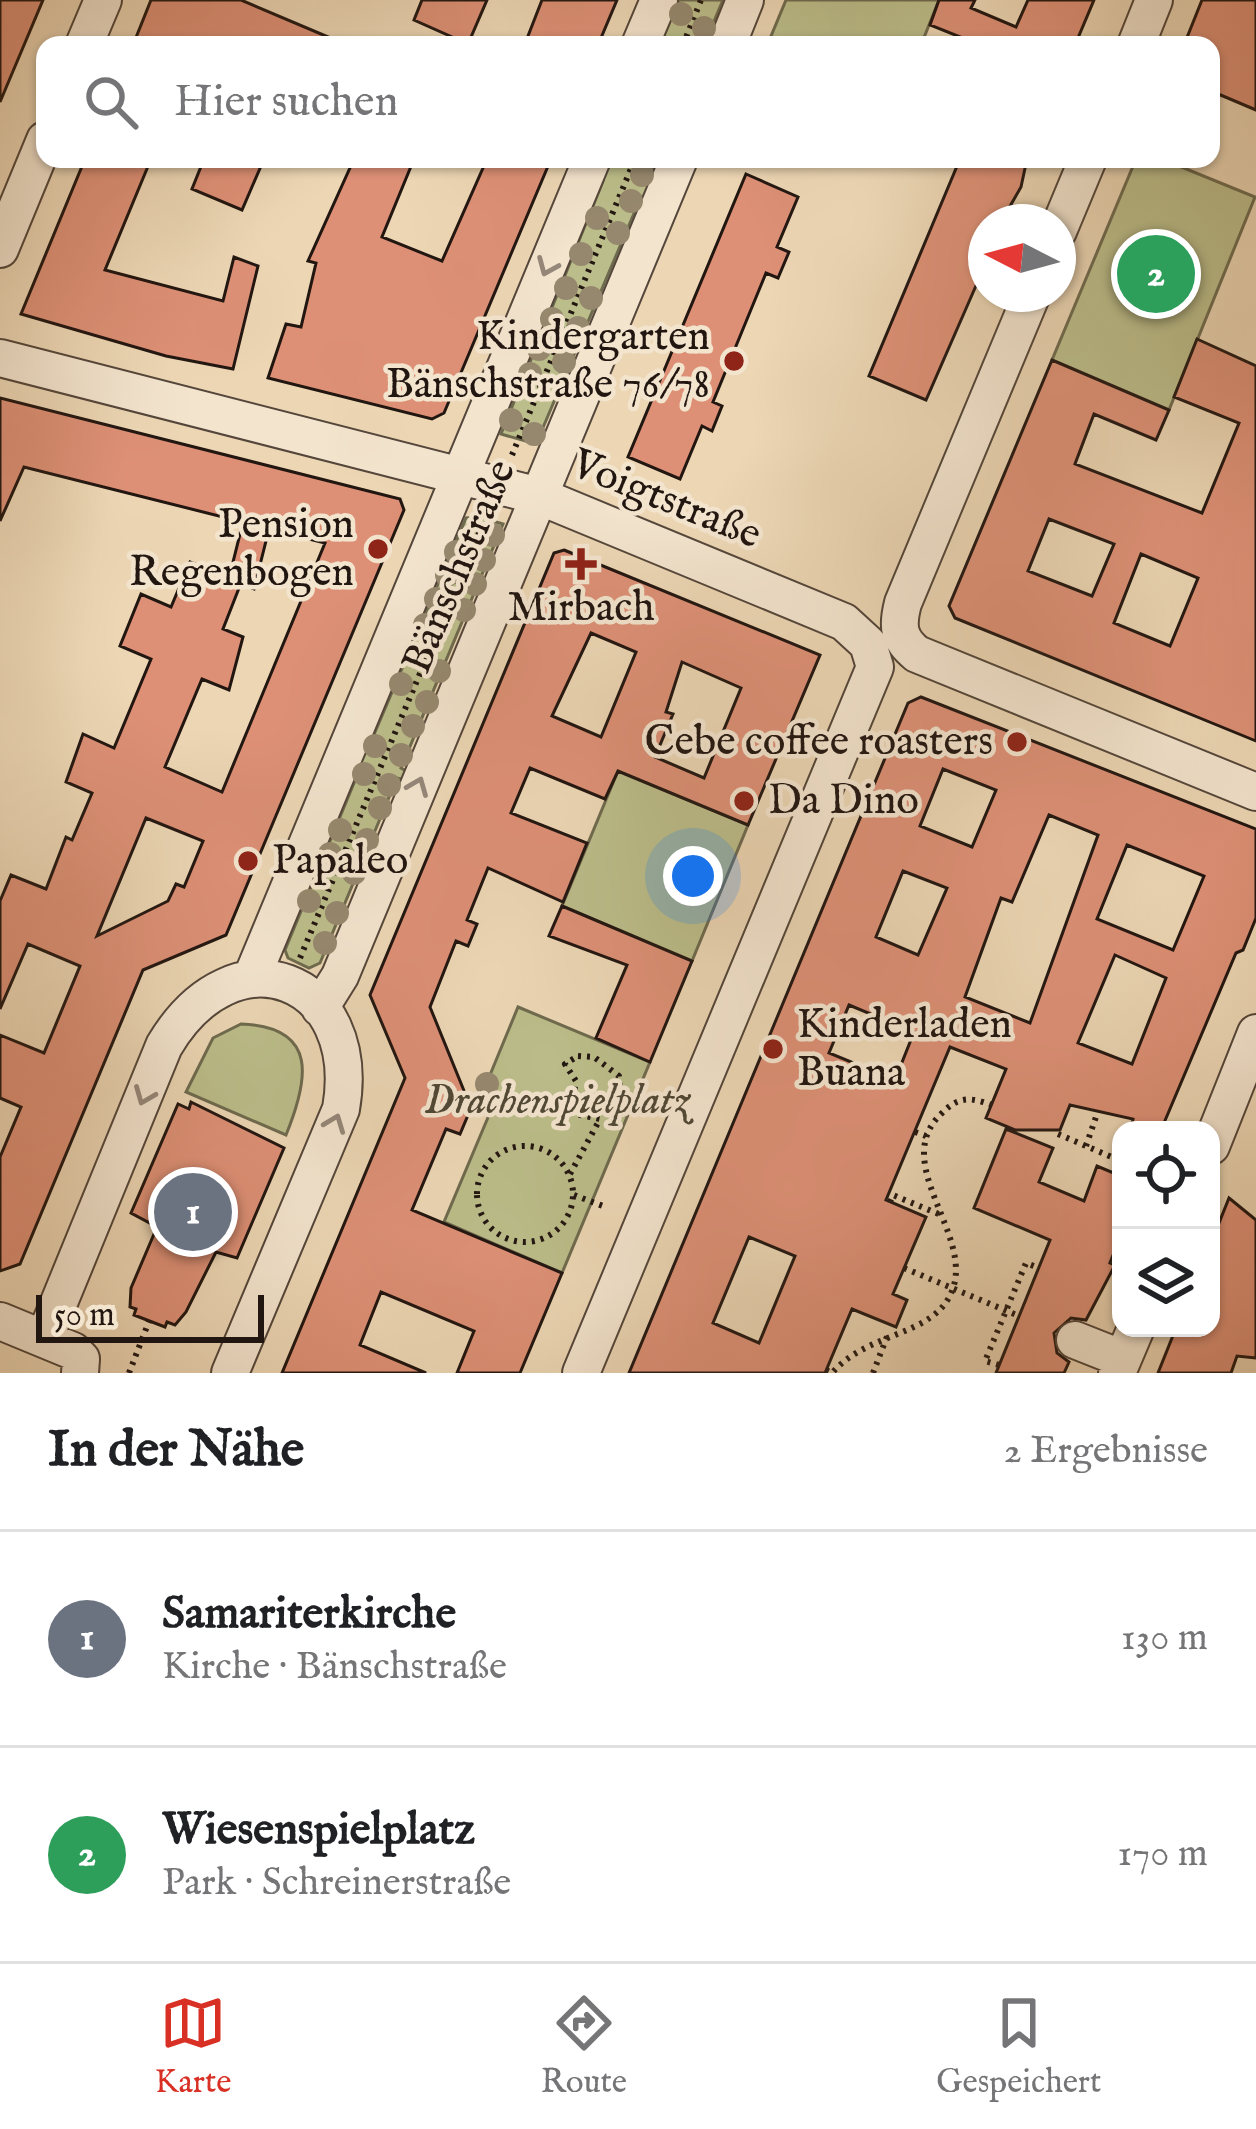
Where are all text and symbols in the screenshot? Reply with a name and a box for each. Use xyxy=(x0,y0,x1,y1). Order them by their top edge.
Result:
search box xyxy=(36,36,1220,168)
icon: search xyxy=(78,69,144,135)
text: Hier suchen xyxy=(174,74,398,131)
north arrow xyxy=(968,204,1076,312)
pin: 2 xyxy=(1117,229,1195,319)
one-way arrow xyxy=(538,255,562,276)
place label: Kindergarten Bänschstraße 76/78 xyxy=(386,311,710,412)
marker: Kindergarten Bänschstraße 76/78 xyxy=(721,348,747,374)
street label: Voigtstraße xyxy=(562,438,769,562)
street label: Bänschstraße xyxy=(391,452,529,682)
place label: Pension Regenbogen xyxy=(129,499,354,600)
marker: Pension Regenbogen xyxy=(365,536,391,562)
marker: Mirbach xyxy=(568,551,594,577)
place label: Mirbach xyxy=(507,582,655,635)
place label: Cebe coffee roasters xyxy=(645,716,993,769)
marker: Cebe coffee roasters xyxy=(1004,729,1030,755)
place label: Da Dino xyxy=(768,775,919,828)
one-way arrow xyxy=(404,777,428,798)
marker: Da Dino xyxy=(731,788,757,814)
place label: Papaleo xyxy=(272,835,408,888)
your location xyxy=(663,846,723,906)
marker: Papaleo xyxy=(235,848,261,874)
place label: Kinderladen Buana xyxy=(797,999,1012,1100)
marker: Kinderladen Buana xyxy=(760,1036,786,1062)
park label: Drachenspielplatz xyxy=(424,1075,694,1128)
one-way arrow xyxy=(134,1084,158,1105)
one-way arrow xyxy=(320,1113,345,1134)
map controls xyxy=(1112,1121,1220,1337)
button: locate xyxy=(1112,1121,1220,1229)
pin: 1 xyxy=(154,1167,232,1257)
button: layers xyxy=(1112,1229,1220,1337)
scale bar xyxy=(36,1289,264,1342)
text: 50 m xyxy=(54,1295,115,1337)
text: In der Nähe xyxy=(48,1419,304,1484)
text: 2 Ergebnisse xyxy=(1004,1427,1208,1476)
text: Samariterkirche xyxy=(162,1586,456,1643)
text: 1 xyxy=(80,1614,94,1663)
text: 130 m xyxy=(1121,1614,1208,1663)
text: Kirche · Bänschstraße xyxy=(162,1643,507,1692)
text: Wiesenspielplatz xyxy=(162,1802,475,1859)
text: 2 xyxy=(78,1830,96,1879)
text: 170 m xyxy=(1117,1830,1208,1879)
text: Park · Schreinerstraße xyxy=(162,1859,511,1908)
tab: Karte xyxy=(155,1990,231,2104)
tab: Route xyxy=(541,1990,627,2104)
tab: Gespeichert xyxy=(936,1990,1101,2104)

